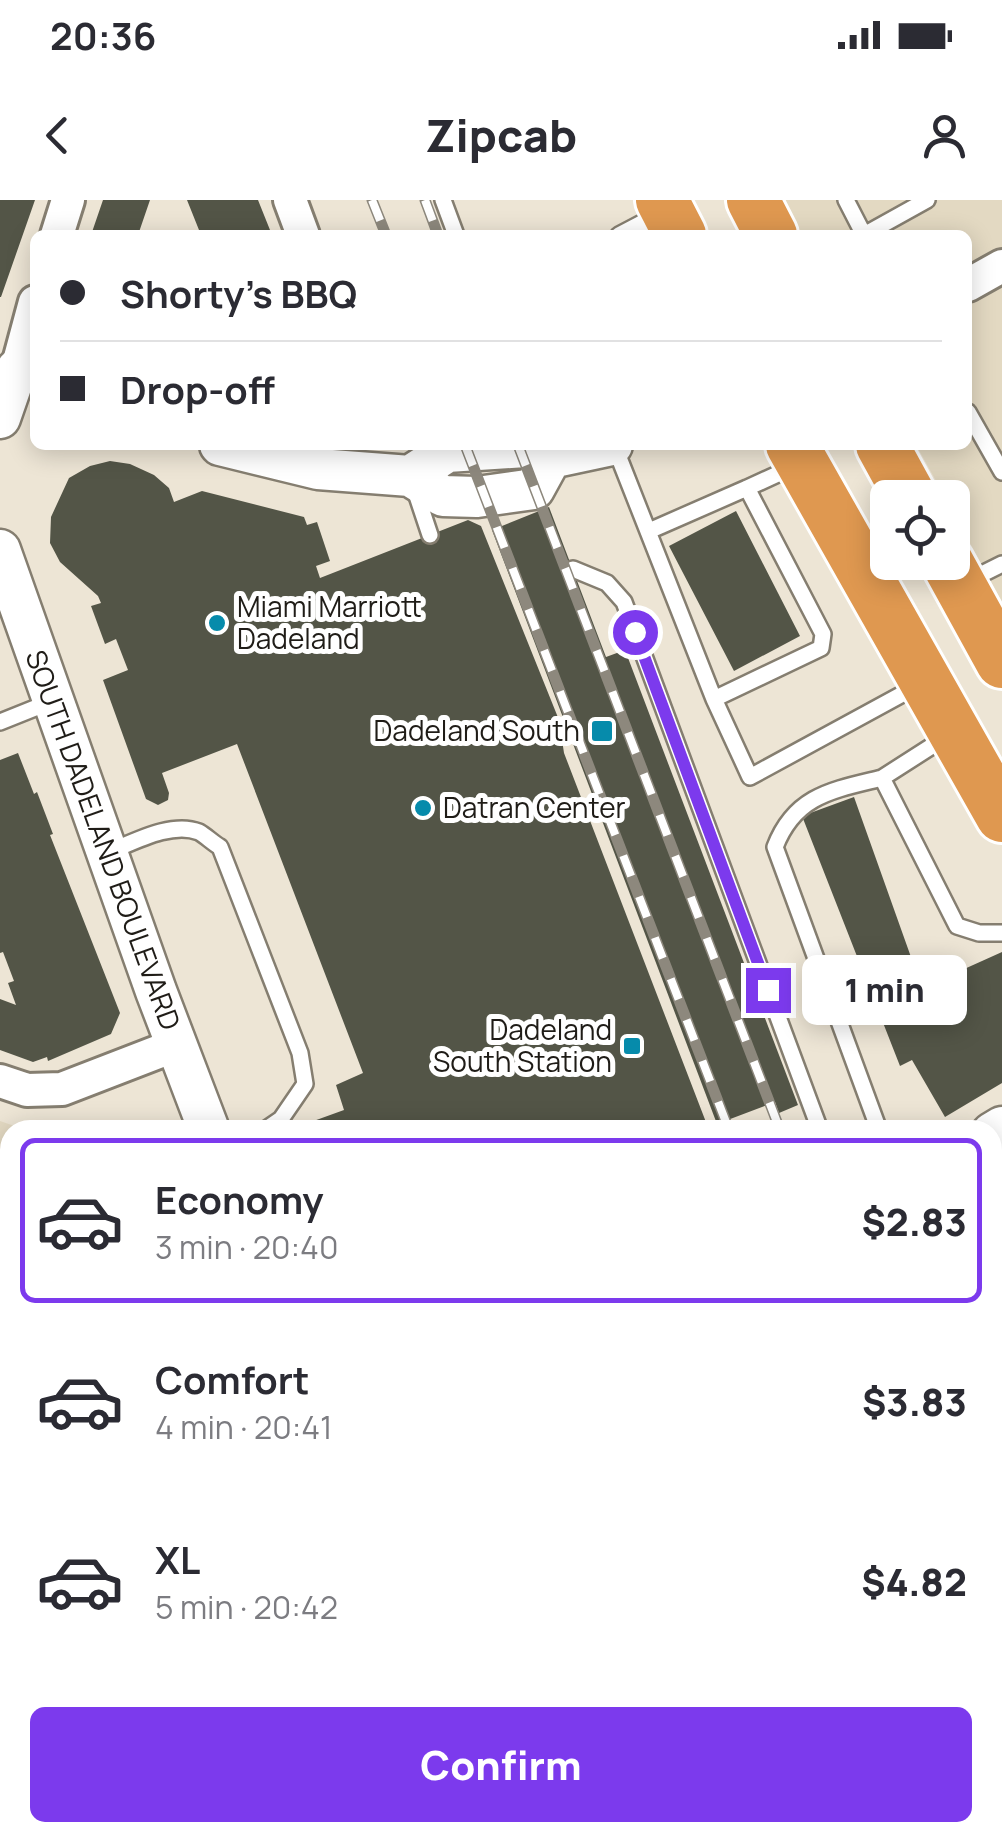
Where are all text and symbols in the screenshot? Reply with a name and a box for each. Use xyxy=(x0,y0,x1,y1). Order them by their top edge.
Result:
text: 20:36 xyxy=(50,9,156,61)
text: Zipcab xyxy=(425,104,577,166)
icon: back xyxy=(30,108,85,163)
icon: person xyxy=(917,108,972,163)
text: Shorty's BBQ xyxy=(120,267,357,319)
text: Drop-off xyxy=(120,363,275,415)
map controls xyxy=(870,480,970,580)
button: locate xyxy=(870,480,970,580)
place label: Miami Marriott Dadeland xyxy=(237,587,422,657)
route start xyxy=(613,610,658,655)
marker: Miami Marriott Dadeland xyxy=(206,612,228,634)
street label: SOUTH DADELAND BOULEVARD xyxy=(17,645,190,1035)
place label: Dadeland South xyxy=(374,711,580,749)
marker: Dadeland South xyxy=(589,718,615,744)
place label: Datran Center xyxy=(443,788,626,826)
marker: Datran Center xyxy=(412,797,434,819)
callout: 1 min xyxy=(803,955,968,1025)
route end xyxy=(746,968,791,1013)
text: 1 min xyxy=(844,968,925,1012)
place label: Dadeland South Station xyxy=(433,1010,612,1080)
marker: Dadeland South Station xyxy=(621,1035,643,1057)
text: Economy xyxy=(155,1173,324,1225)
icon: car xyxy=(35,1176,125,1266)
text: $2.83 xyxy=(861,1195,967,1247)
text: 3 min · 20:40 xyxy=(155,1225,338,1269)
text: Comfort xyxy=(155,1353,309,1405)
icon: car xyxy=(35,1356,125,1446)
text: $3.83 xyxy=(862,1375,967,1427)
text: 4 min · 20:41 xyxy=(155,1405,333,1449)
text: XL xyxy=(155,1533,200,1585)
icon: car xyxy=(35,1536,125,1626)
text: $4.82 xyxy=(861,1555,967,1607)
text: 5 min · 20:42 xyxy=(155,1585,338,1629)
button: Confirm xyxy=(30,1707,972,1822)

